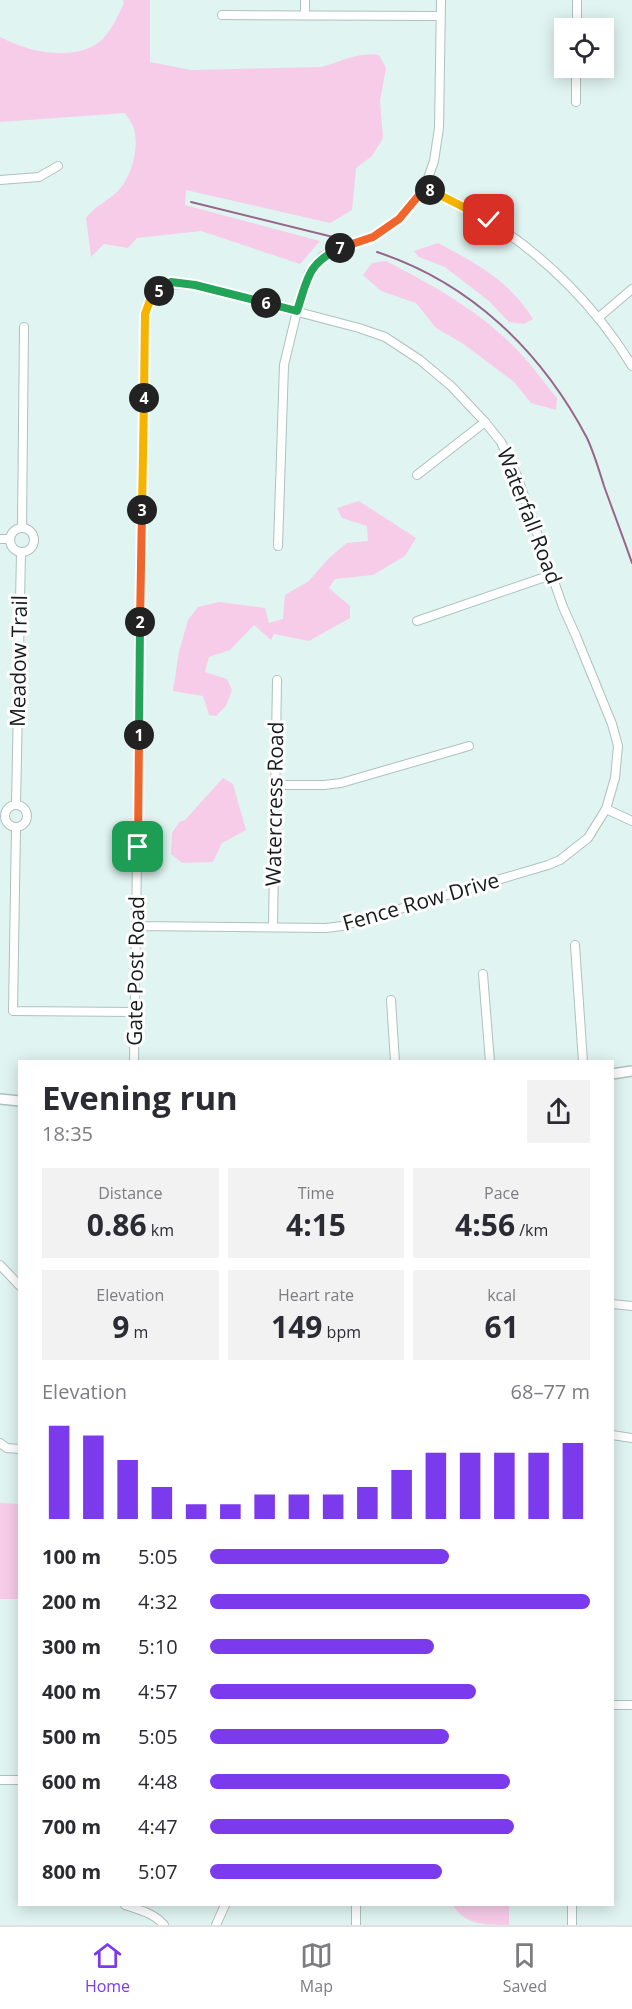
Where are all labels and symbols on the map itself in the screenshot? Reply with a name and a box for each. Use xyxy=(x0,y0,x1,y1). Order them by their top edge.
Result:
pin: 8 xyxy=(415,175,445,205)
pin xyxy=(463,194,514,245)
pin: 7 xyxy=(325,233,355,263)
pin: 5 xyxy=(144,276,174,306)
pin: 6 xyxy=(251,288,281,318)
pin: 4 xyxy=(129,383,159,413)
street label: Waterfall Road xyxy=(491,443,569,588)
pin: 3 xyxy=(127,495,157,525)
street label: Meadow Trail xyxy=(3,595,33,727)
pin: 2 xyxy=(125,607,155,637)
pin: 1 xyxy=(124,720,154,750)
street label: Watercress Road xyxy=(259,721,289,887)
pin xyxy=(112,821,163,872)
street label: Fence Row Drive xyxy=(339,865,502,937)
street label: Gate Post Road xyxy=(120,896,150,1046)

